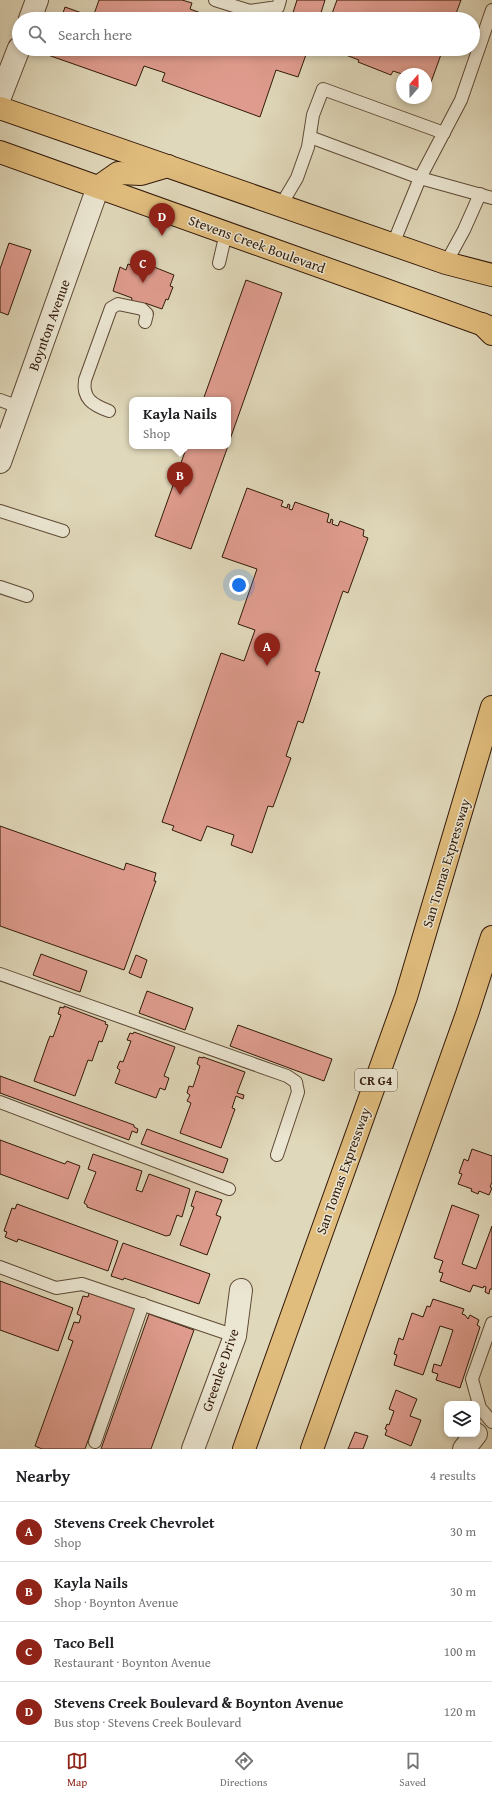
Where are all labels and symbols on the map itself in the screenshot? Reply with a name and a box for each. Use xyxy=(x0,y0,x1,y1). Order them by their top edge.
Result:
north arrow xyxy=(396,68,432,104)
pin: D xyxy=(149,203,175,236)
street label: Stevens Creek Boulevard xyxy=(186,210,329,278)
pin: C xyxy=(130,250,156,283)
street label: Boynton Avenue xyxy=(23,276,75,374)
pin: B xyxy=(167,462,193,495)
your location xyxy=(229,575,249,595)
pin: A xyxy=(254,633,280,666)
street label: San Tomas Expressway xyxy=(417,796,475,930)
road number: CR G4 xyxy=(355,1069,397,1091)
street label: San Tomas Expressway xyxy=(311,1105,375,1237)
street label: Greenlee Drive xyxy=(196,1326,244,1414)

